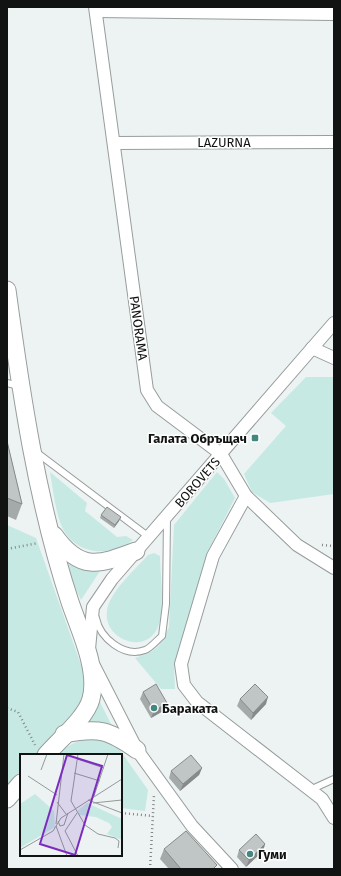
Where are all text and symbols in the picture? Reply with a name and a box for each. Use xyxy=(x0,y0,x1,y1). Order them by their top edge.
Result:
street label: LAZURNA xyxy=(197,135,251,150)
street label: PANORAMA xyxy=(127,295,151,362)
place label: Галата Обръщач xyxy=(148,431,247,446)
marker: Галата Обръщач xyxy=(250,433,260,443)
street label: BOROVETS xyxy=(172,454,223,510)
place label: Бараката xyxy=(162,701,218,716)
marker: Бараката xyxy=(149,703,159,713)
inset map xyxy=(20,754,122,856)
place label: Гуми xyxy=(258,847,287,862)
marker: Гуми xyxy=(245,849,255,859)

